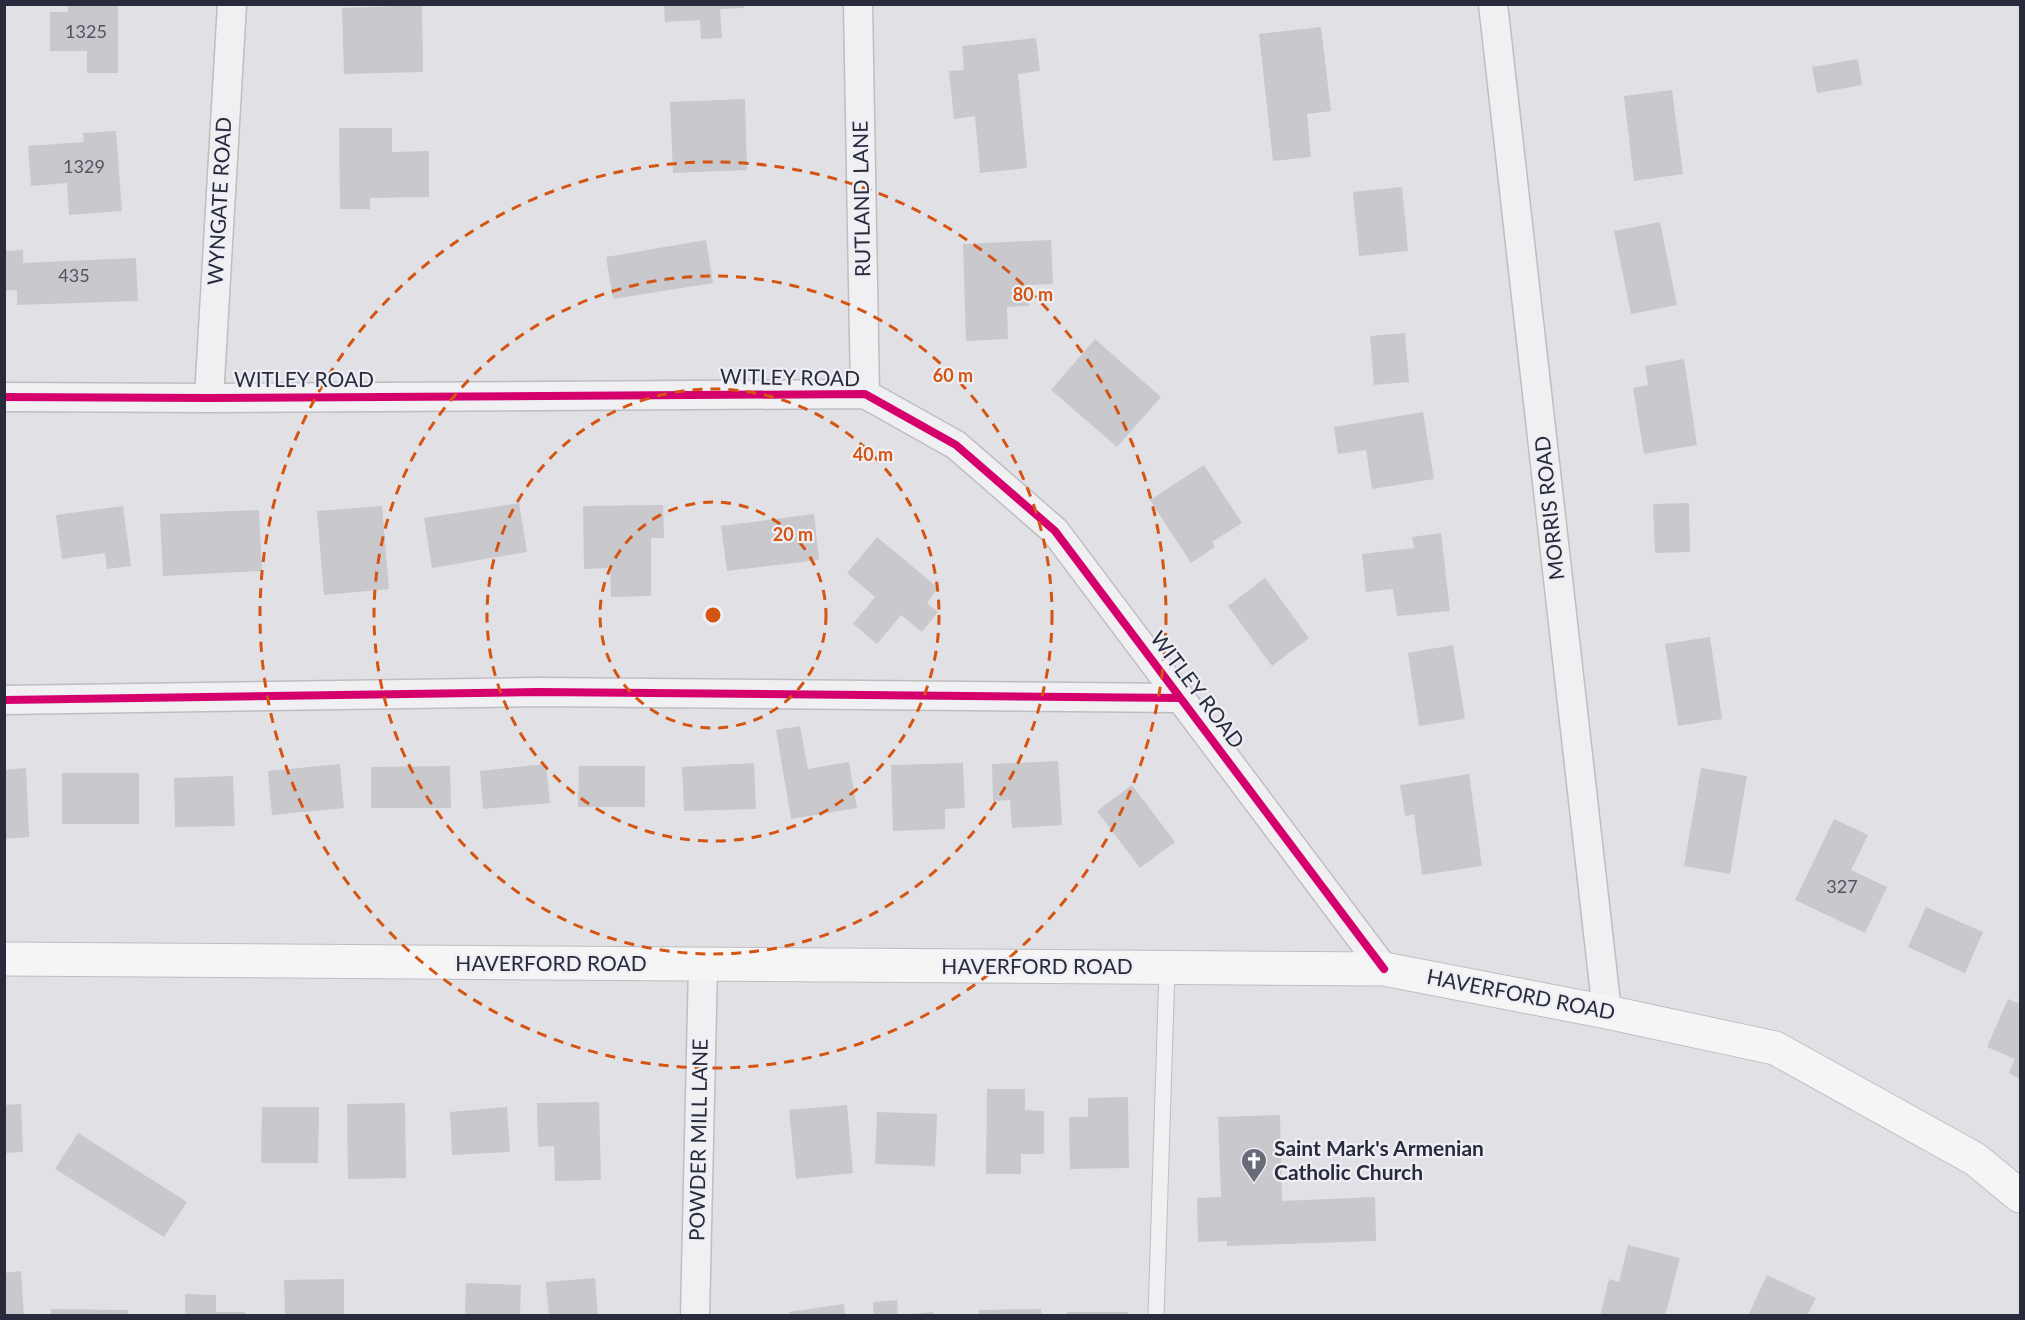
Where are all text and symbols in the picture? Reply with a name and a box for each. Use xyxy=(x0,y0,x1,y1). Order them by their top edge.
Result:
house number: 1325 xyxy=(65,20,107,42)
street label: WYNGATE ROAD xyxy=(202,116,235,286)
street label: RUTLAND LANE xyxy=(847,121,874,277)
house number: 1329 xyxy=(63,155,105,177)
house number: 435 xyxy=(58,264,90,286)
text: 80 m xyxy=(1013,283,1053,305)
street label: WITLEY ROAD xyxy=(720,363,860,390)
text: 60 m xyxy=(933,364,973,386)
street label: WITLEY ROAD xyxy=(234,366,374,391)
street label: MORRIS ROAD xyxy=(1529,435,1569,582)
text: 40 m xyxy=(853,443,893,465)
text: 20 m xyxy=(773,523,813,545)
centre of rings xyxy=(703,605,723,625)
street label: WITLEY ROAD xyxy=(1146,626,1250,753)
house number: 327 xyxy=(1826,875,1858,897)
street label: HAVERFORD ROAD xyxy=(455,950,647,975)
street label: HAVERFORD ROAD xyxy=(941,953,1133,978)
street label: HAVERFORD ROAD xyxy=(1425,963,1618,1024)
street label: POWDER MILL LANE xyxy=(683,1039,712,1241)
place label: Saint Mark's Armenian Catholic Church xyxy=(1274,1135,1484,1184)
church icon: Saint Mark's Armenian Catholic Church xyxy=(1239,1146,1269,1184)

